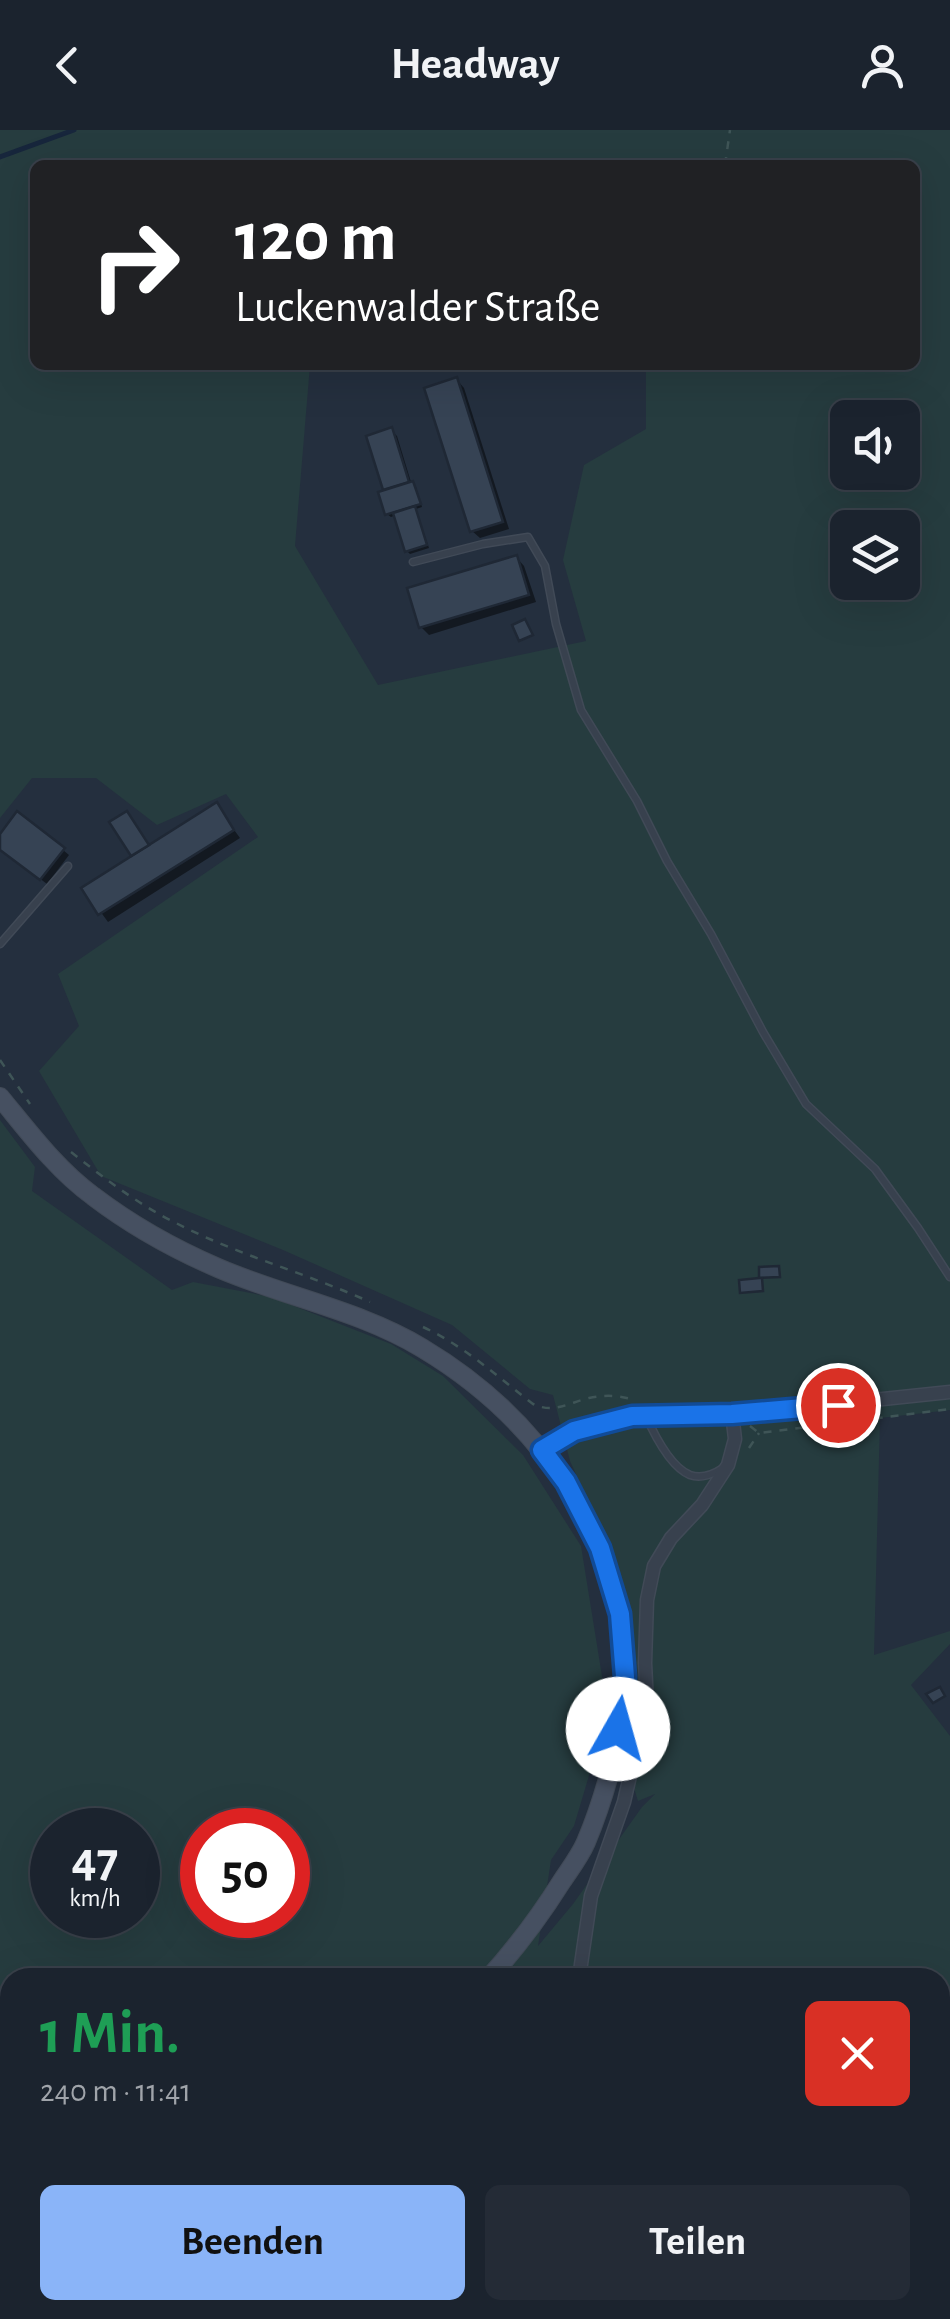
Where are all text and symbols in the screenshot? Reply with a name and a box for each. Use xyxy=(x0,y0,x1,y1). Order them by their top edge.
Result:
icon: back xyxy=(40,38,95,93)
icon: person xyxy=(855,38,910,93)
text: Headway xyxy=(390,42,560,87)
icon: right xyxy=(70,200,200,330)
text: 120 m xyxy=(235,203,397,273)
text: Luckenwalder Straße xyxy=(235,285,601,330)
map controls xyxy=(830,400,920,600)
button: sound xyxy=(830,400,920,490)
button: layers xyxy=(830,510,920,600)
pin xyxy=(796,1363,881,1448)
icon: arrive xyxy=(811,1378,866,1433)
position arrow xyxy=(566,1677,670,1781)
speed limit sign: 50 xyxy=(180,1808,310,1938)
text: 47 xyxy=(72,1836,118,1886)
text: km/h xyxy=(69,1886,121,1911)
button: close xyxy=(805,2001,910,2106)
text: 1 Min. xyxy=(40,2004,180,2064)
text: 240 m · 11:41 xyxy=(40,2075,191,2107)
button: Beenden xyxy=(40,2185,465,2300)
button: Teilen xyxy=(485,2185,910,2300)

